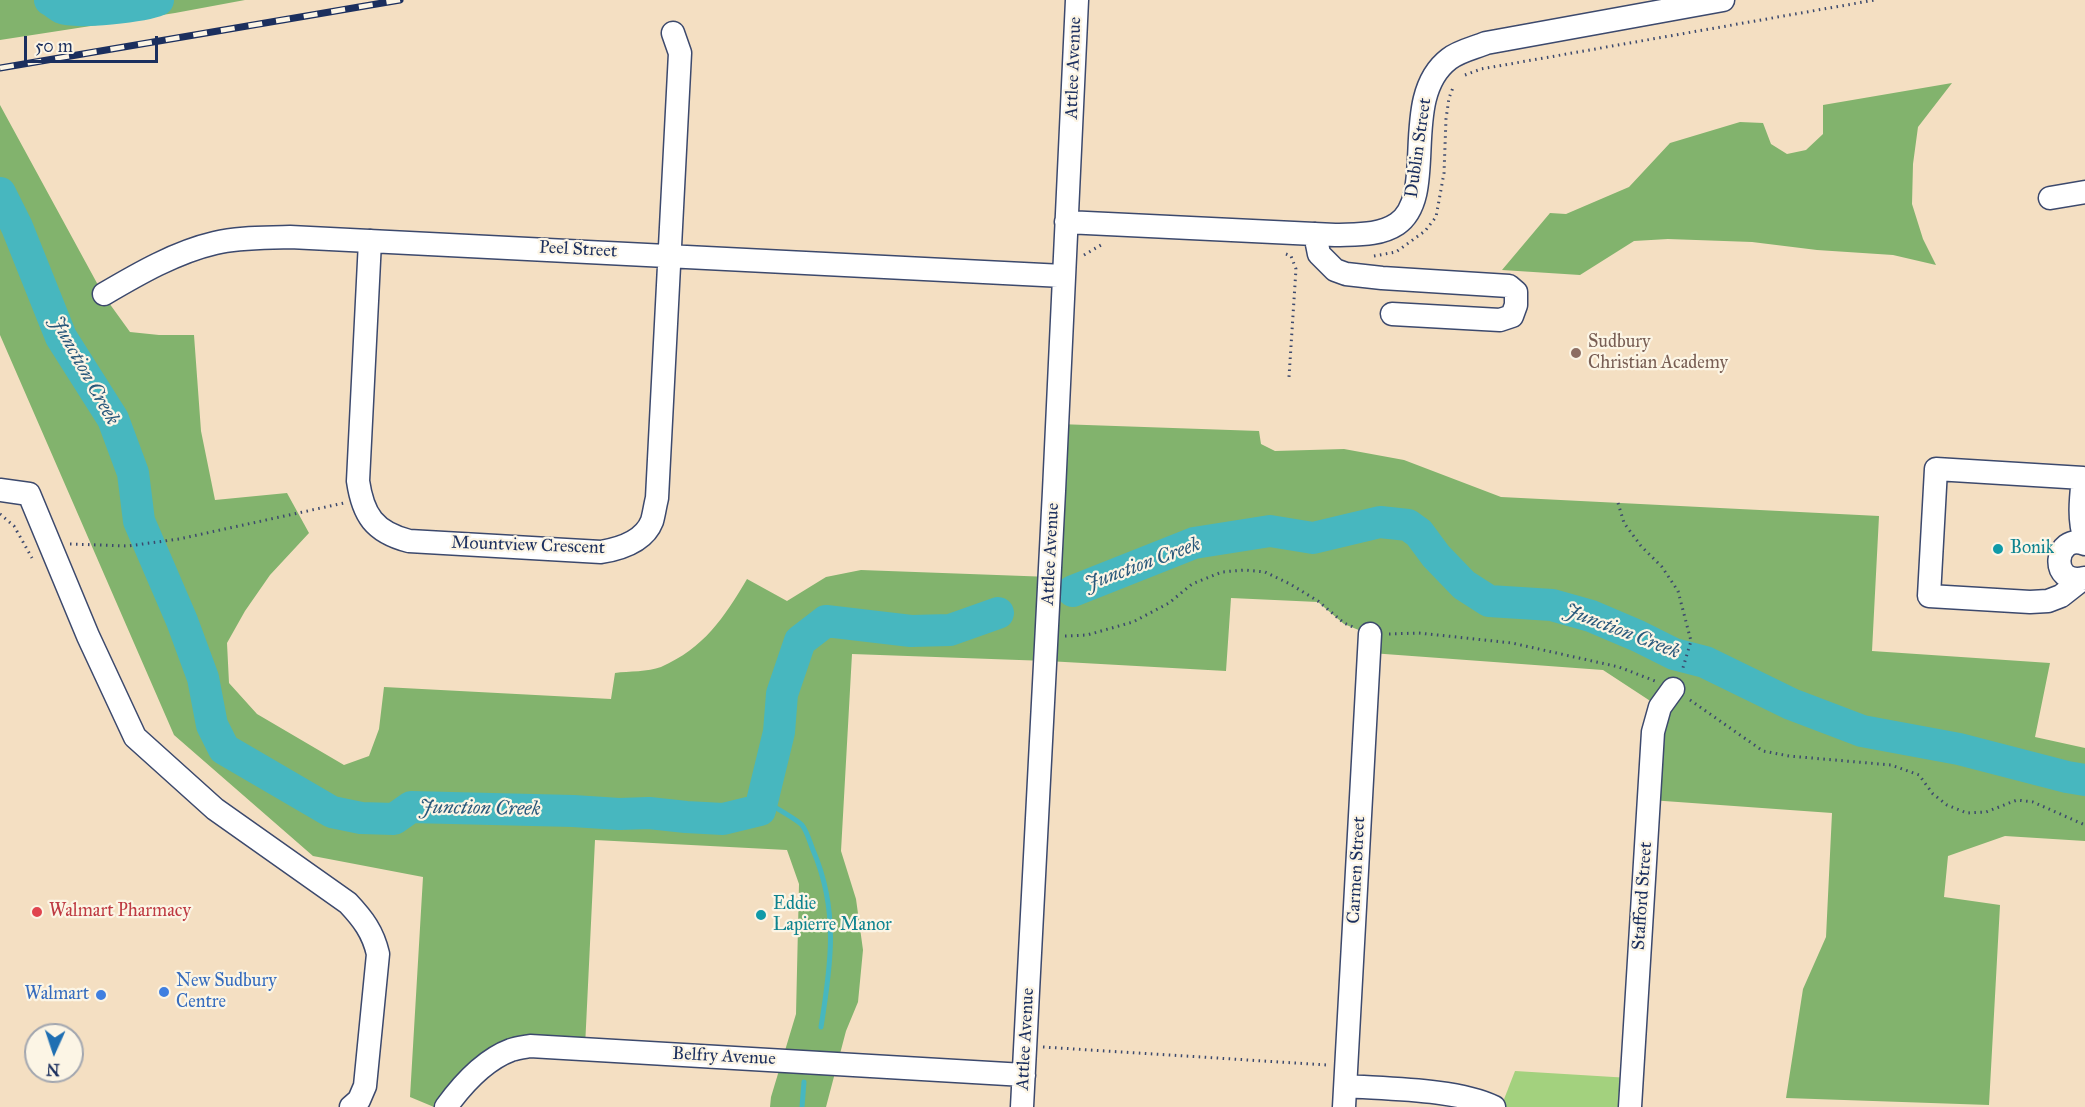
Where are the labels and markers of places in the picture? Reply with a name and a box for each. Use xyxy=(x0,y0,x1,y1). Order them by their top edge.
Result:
place label: Sudbury Christian Academy xyxy=(1588,332,1728,374)
marker: Sudbury Christian Academy xyxy=(1569,346,1583,360)
place label: Bonik xyxy=(2010,538,2054,560)
marker: Bonik xyxy=(1991,542,2005,556)
place label: Eddie Lapierre Manor xyxy=(773,894,892,936)
place label: Walmart Pharmacy xyxy=(49,901,191,923)
marker: Walmart Pharmacy xyxy=(30,905,44,919)
marker: Eddie Lapierre Manor xyxy=(754,908,768,922)
place label: New Sudbury Centre xyxy=(176,971,277,1014)
place label: Walmart xyxy=(24,984,89,1006)
marker: New Sudbury Centre xyxy=(157,985,171,999)
marker: Walmart xyxy=(94,988,108,1002)

